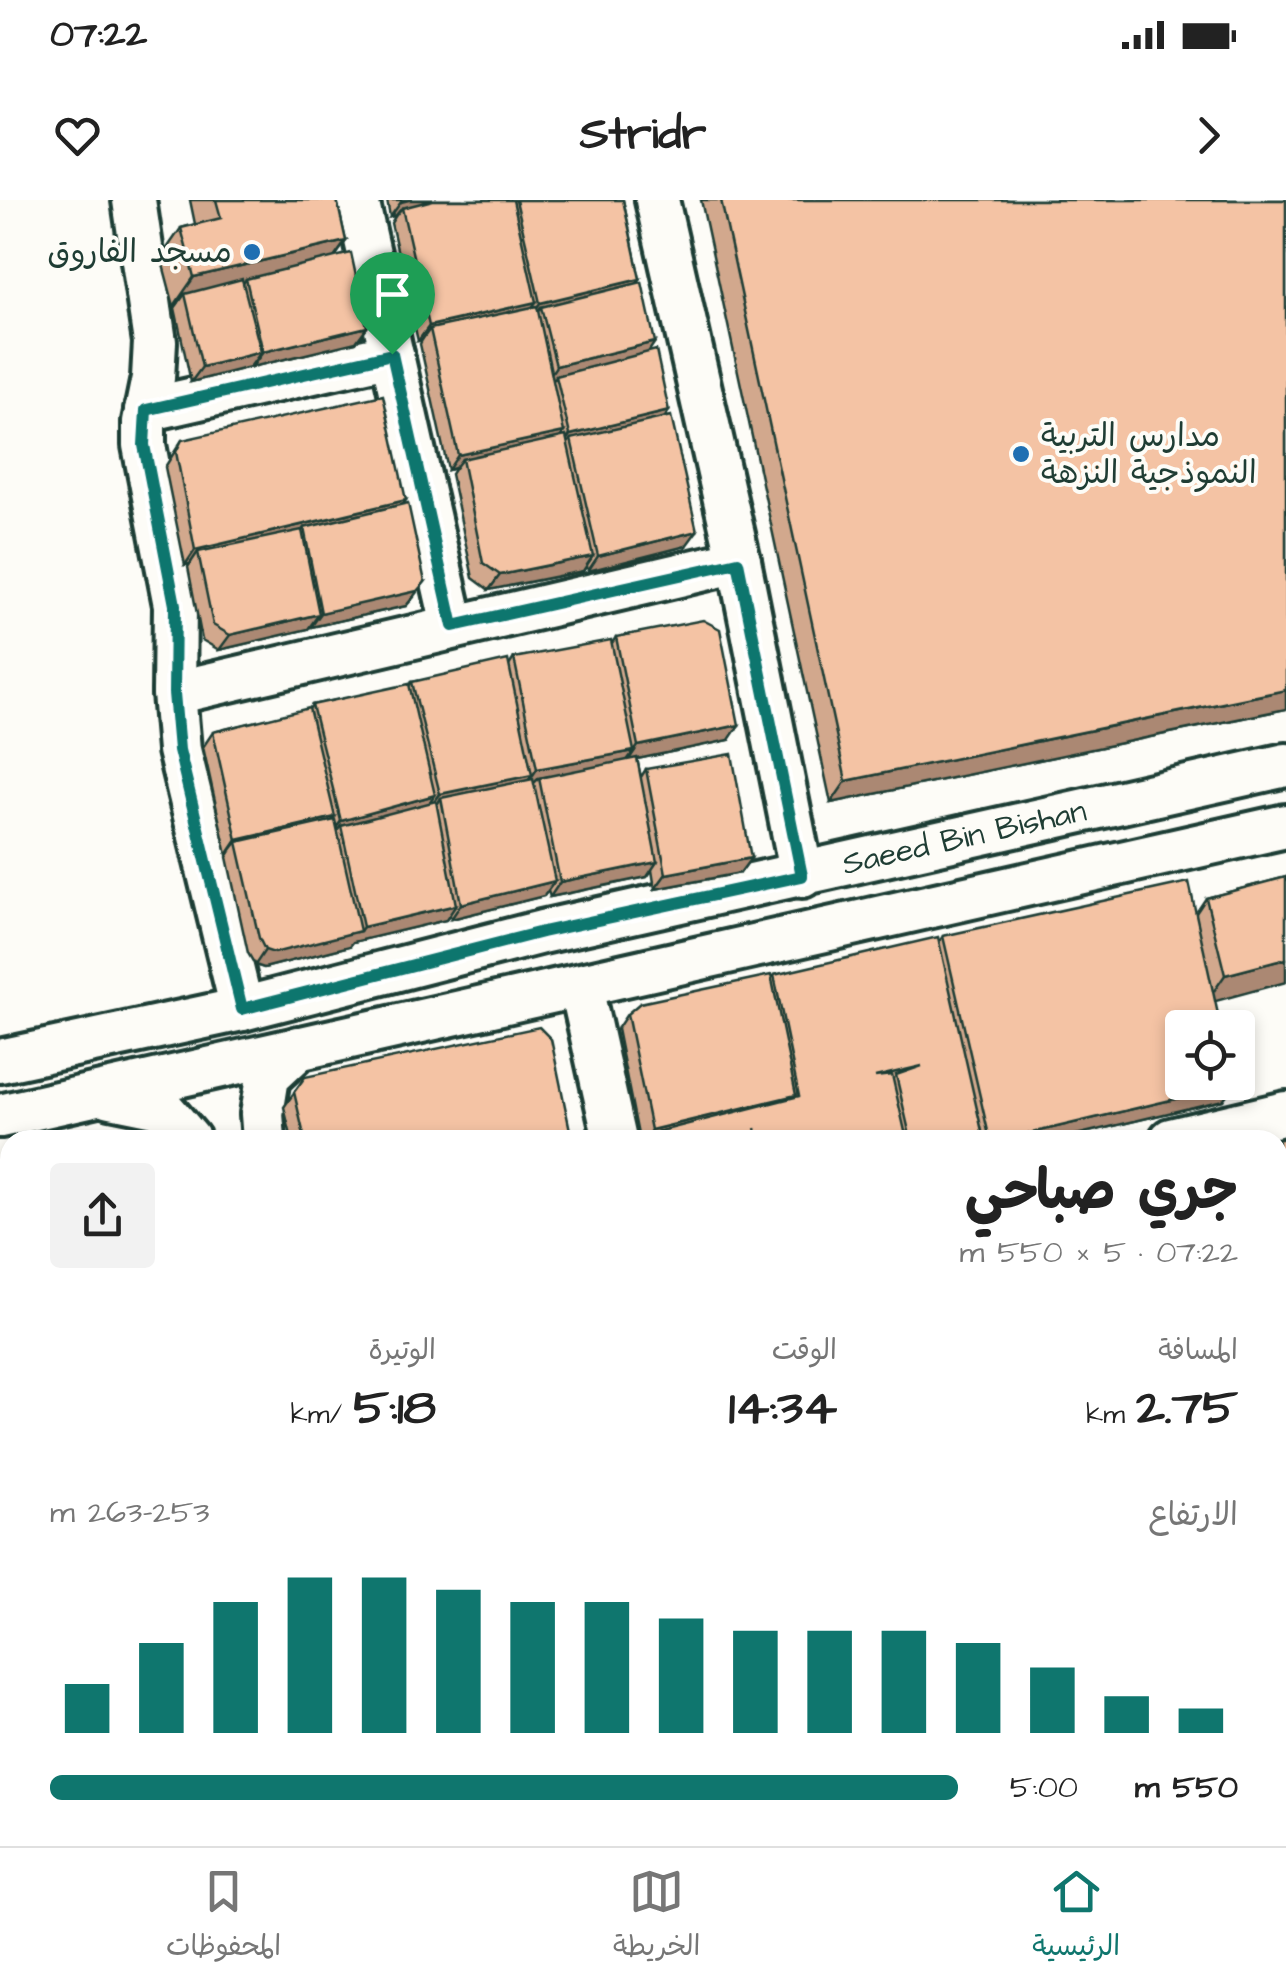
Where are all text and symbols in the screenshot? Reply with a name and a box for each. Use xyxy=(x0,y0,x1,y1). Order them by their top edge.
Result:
text: 07:22 xyxy=(50,9,147,61)
text: Stridr xyxy=(580,104,706,166)
icon: heart xyxy=(50,108,105,163)
icon: forward xyxy=(1181,108,1236,163)
place label: مسجد الفاروق xyxy=(47,230,232,275)
marker: مسجد الفاروق xyxy=(241,241,263,263)
pin xyxy=(350,252,435,355)
icon: arrive xyxy=(365,267,420,322)
place label: مدارس التربية النموذجية النزهة xyxy=(1041,414,1257,496)
marker: مدارس التربية النموذجية النزهة xyxy=(1010,443,1032,465)
street label: Saeed Bin Bishan xyxy=(838,788,1091,886)
map controls xyxy=(1165,1010,1255,1100)
button: locate xyxy=(1165,1010,1255,1100)
text: جري صباحي xyxy=(965,1154,1238,1230)
button: share xyxy=(50,1163,155,1268)
text: 07:22 · 5 × 550 m xyxy=(959,1230,1238,1275)
text: الوتيرة xyxy=(368,1331,436,1370)
text: الوقت xyxy=(772,1331,837,1370)
text: المسافة xyxy=(1158,1331,1238,1370)
text: 5:18 xyxy=(353,1374,436,1443)
text: 14:34 xyxy=(729,1374,837,1443)
text: 2.75 xyxy=(1136,1374,1238,1443)
text: /km xyxy=(290,1395,353,1434)
text: km xyxy=(1086,1395,1136,1434)
text: 253–263 m xyxy=(50,1490,210,1535)
text: الارتفاع xyxy=(1148,1493,1238,1538)
text: 5:00 xyxy=(1010,1765,1078,1810)
text: 550 m xyxy=(1135,1765,1238,1810)
tab: المحفوظات xyxy=(166,1864,281,1970)
tab: الخريطة xyxy=(613,1864,700,1970)
tab: الرئيسية xyxy=(1032,1864,1120,1970)

